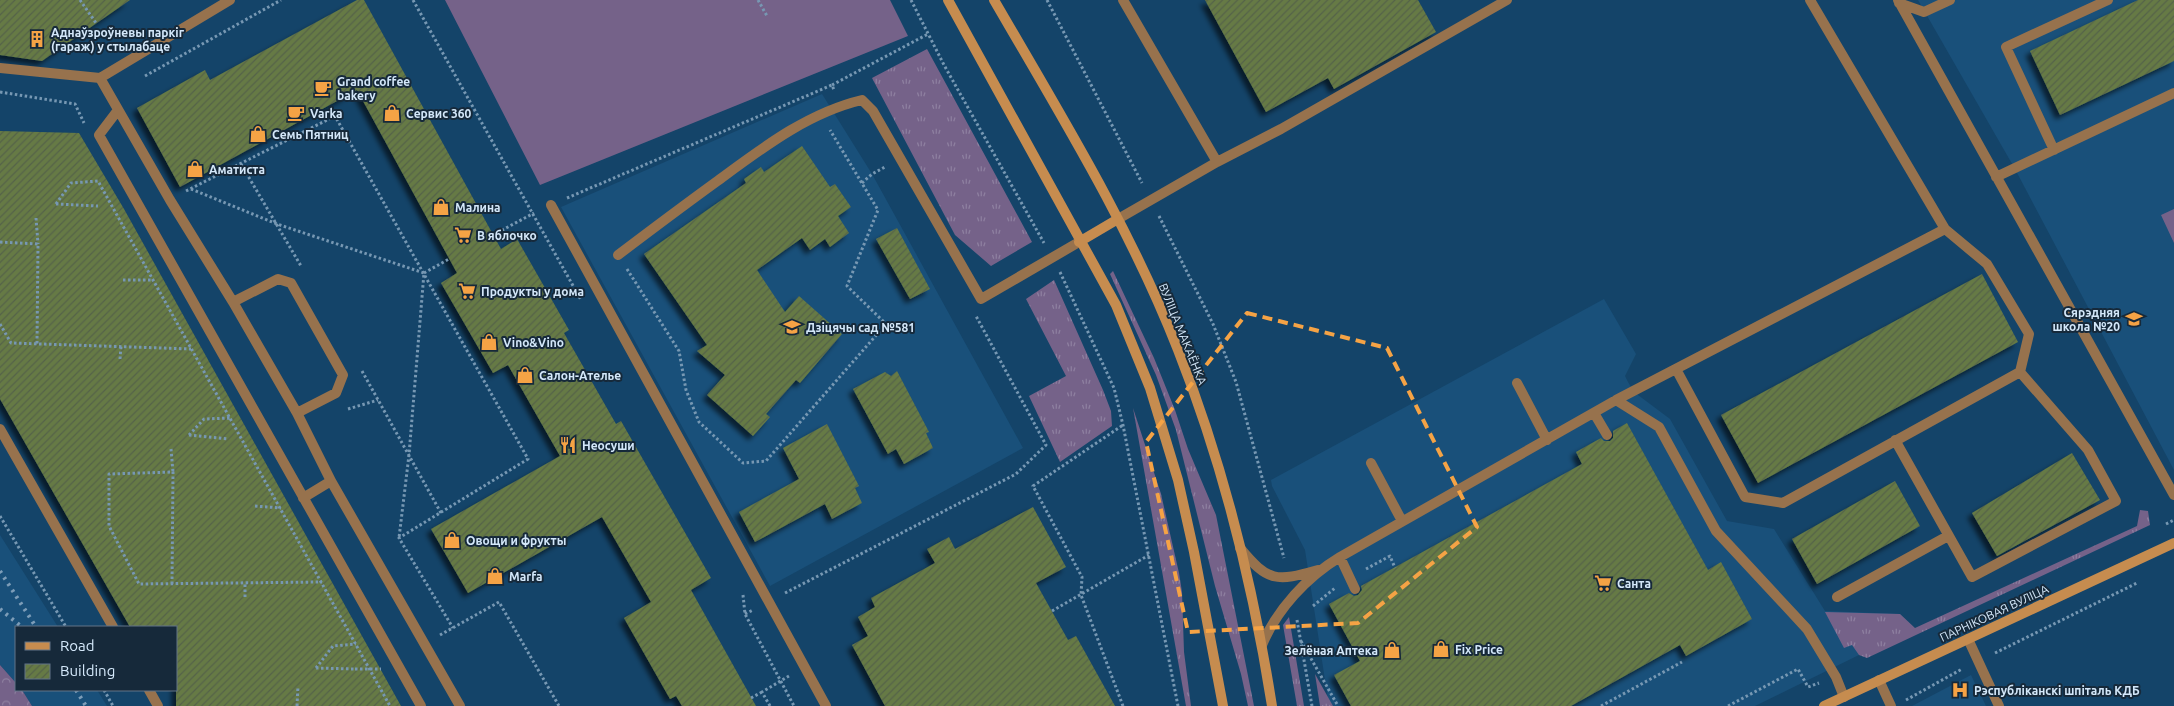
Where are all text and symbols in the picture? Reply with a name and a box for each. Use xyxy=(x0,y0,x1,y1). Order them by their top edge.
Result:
place label: Аднаўзроўневы паркіг (гараж) у стылабаце xyxy=(51,26,185,54)
building icon: Аднаўзроўневы паркіг (гараж) у стылабаце xyxy=(27,29,47,49)
place label: Grand coffee bakery xyxy=(337,75,410,102)
cafe icon: Grand coffee bakery xyxy=(313,78,333,98)
cafe icon: Varka xyxy=(286,103,306,123)
shop icon: Сервис 360 xyxy=(382,103,402,123)
place label: Varka xyxy=(310,107,343,120)
place label: Сервис 360 xyxy=(406,107,471,120)
shop icon: Семь Пятниц xyxy=(248,124,268,144)
place label: Семь Пятниц xyxy=(272,128,349,141)
shop icon: Аматиста xyxy=(185,159,205,179)
place label: Аматиста xyxy=(209,163,265,176)
shop icon: Малина xyxy=(431,197,451,217)
place label: Малина xyxy=(455,201,501,214)
supermarket icon: В яблочко xyxy=(453,225,473,245)
place label: В яблочко xyxy=(477,229,537,242)
supermarket icon: Продукты у дома xyxy=(457,281,477,301)
street label: ВУЛІЦА МАКАЁНКА xyxy=(1157,281,1209,387)
place label: Продукты у дома xyxy=(481,285,584,298)
place label: Сярэдняя школа №20 xyxy=(2052,306,2120,333)
school or university icon: Сярэдняя школа №20 xyxy=(2124,309,2144,329)
school or university icon: Дзіцячы сад №581 xyxy=(782,317,802,337)
place label: Дзіцячы сад №581 xyxy=(806,321,915,334)
shop icon: Vino&Vino xyxy=(479,332,499,352)
place label: Vino&Vino xyxy=(503,336,564,349)
shop icon: Салон-Ателье xyxy=(515,365,535,385)
place label: Салон-Ателье xyxy=(539,369,621,382)
restaurant icon: Неосуши xyxy=(558,435,578,455)
place label: Неосуши xyxy=(582,439,635,452)
shop icon: Овощи и фрукты xyxy=(442,530,462,550)
place label: Овощи и фрукты xyxy=(466,534,566,547)
shop icon: Marfa xyxy=(485,566,505,586)
place label: Marfa xyxy=(509,570,543,583)
supermarket icon: Санта xyxy=(1593,573,1613,593)
place label: Санта xyxy=(1617,577,1651,590)
street label: ПАРНІКОВАЯ ВУЛІЦА xyxy=(1938,582,2051,644)
legend xyxy=(15,626,178,691)
text: Road xyxy=(60,637,95,654)
shop icon: Fix Price xyxy=(1431,639,1451,659)
shop icon: Зелёная Аптека xyxy=(1382,640,1402,660)
place label: Fix Price xyxy=(1455,643,1503,656)
place label: Зелёная Аптека xyxy=(1285,644,1378,657)
text: Building xyxy=(60,662,115,679)
hospital icon: Рэспубліканскі шпіталь КДБ xyxy=(1950,680,1970,700)
place label: Рэспубліканскі шпіталь КДБ xyxy=(1974,684,2140,697)

